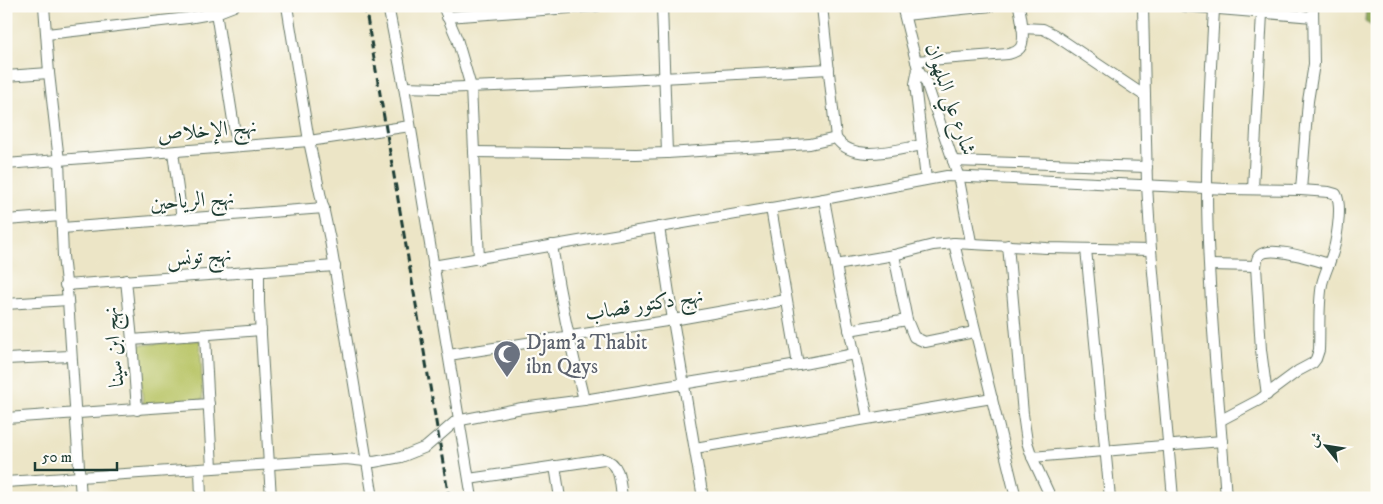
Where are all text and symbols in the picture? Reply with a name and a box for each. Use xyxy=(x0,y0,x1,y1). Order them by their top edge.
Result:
street label: شارع علي البلهوان xyxy=(913,40,981,161)
street label: نهج الإخلاص xyxy=(156,114,258,153)
street label: نهج الرياحين xyxy=(149,185,235,222)
street label: نهج تونس xyxy=(166,242,233,277)
street label: نهج دكتور قصاب xyxy=(583,283,706,332)
street label: نهج ابن سينا xyxy=(98,305,135,388)
place label: Djam'a Thabit ibn Qays xyxy=(526,330,648,380)
mosque icon: Djam'a Thabit ibn Qays xyxy=(492,339,522,378)
north arrow xyxy=(1300,422,1350,472)
text: ش xyxy=(1304,429,1327,451)
scale bar xyxy=(35,439,118,471)
text: 50 m xyxy=(42,448,72,467)

